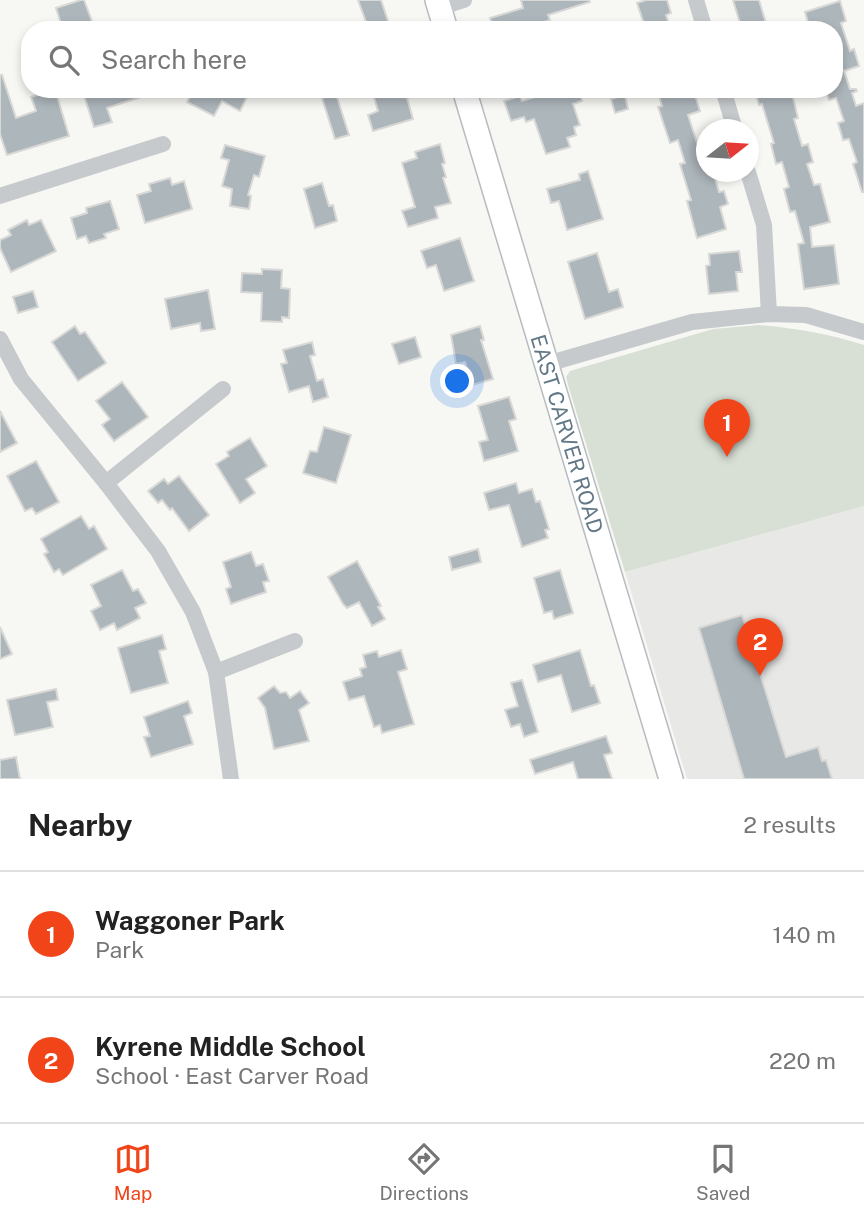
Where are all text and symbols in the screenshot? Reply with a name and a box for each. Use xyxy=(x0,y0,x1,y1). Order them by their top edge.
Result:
search box xyxy=(21,21,843,98)
icon: search xyxy=(45,41,83,79)
text: Search here xyxy=(101,44,247,75)
north arrow xyxy=(696,119,759,182)
street label: EAST CARVER ROAD xyxy=(526,331,609,536)
your location xyxy=(440,364,474,398)
pin: 1 xyxy=(704,399,750,457)
pin: 2 xyxy=(737,618,783,676)
text: Nearby xyxy=(28,807,132,843)
text: 2 results xyxy=(743,811,836,838)
text: Waggoner Park xyxy=(95,905,285,936)
text: 1 xyxy=(46,921,56,948)
text: 140 m xyxy=(773,921,836,948)
text: Park xyxy=(95,936,144,963)
text: Kyrene Middle School xyxy=(95,1031,366,1062)
text: 2 xyxy=(44,1047,58,1074)
text: 220 m xyxy=(769,1047,836,1074)
text: School · East Carver Road xyxy=(95,1062,369,1089)
tab: Map xyxy=(114,1140,152,1204)
tab: Directions xyxy=(379,1140,469,1204)
tab: Saved xyxy=(696,1140,750,1204)

